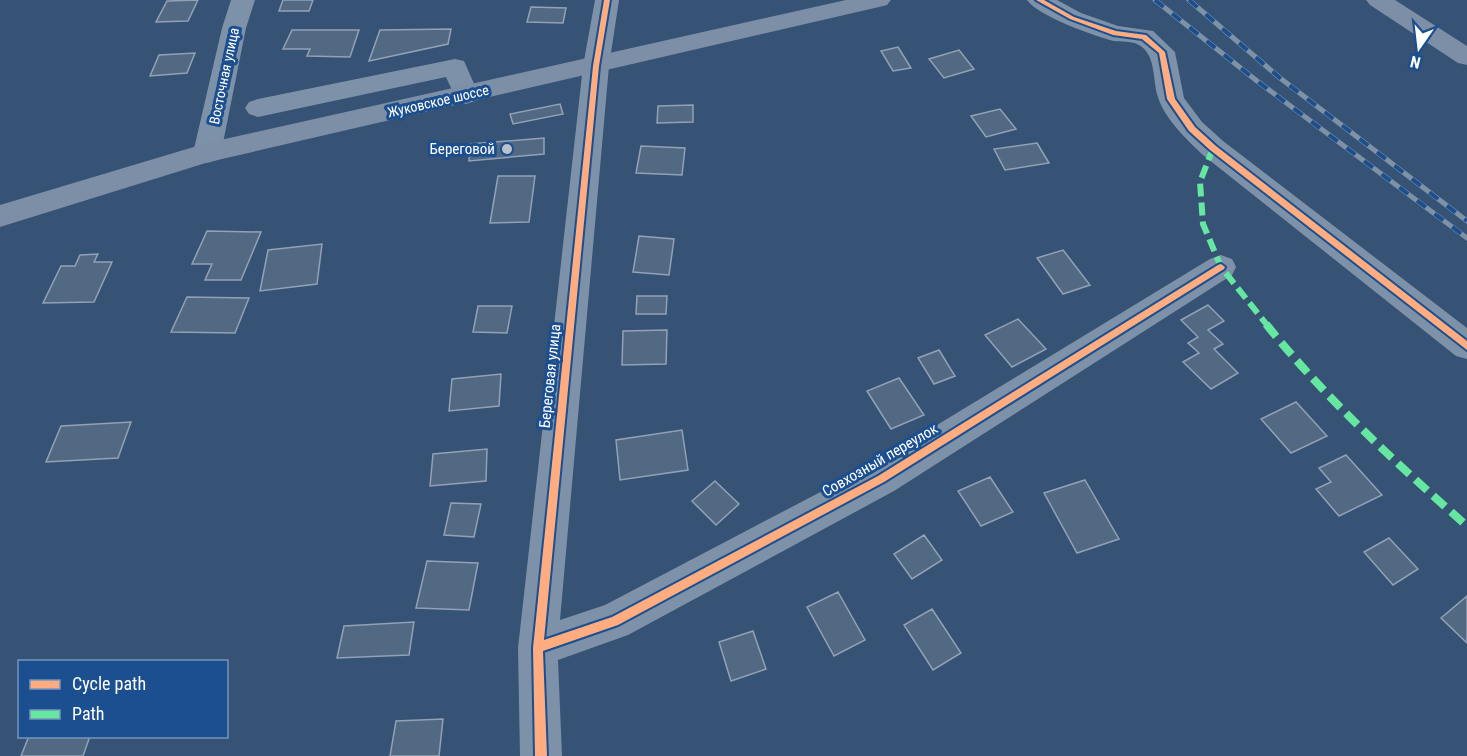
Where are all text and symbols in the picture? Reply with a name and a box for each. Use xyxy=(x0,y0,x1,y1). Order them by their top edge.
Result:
north arrow xyxy=(1389,18,1449,78)
street label: Восточная улица xyxy=(206,26,242,126)
text: N xyxy=(1408,52,1423,72)
street label: Жуковское шоссе xyxy=(386,81,491,120)
place label: Береговой xyxy=(430,140,495,158)
marker: Береговой xyxy=(500,142,514,156)
street label: Береговая улица xyxy=(536,323,564,429)
street label: Совхозный переулок xyxy=(819,420,941,500)
legend xyxy=(18,660,228,738)
text: Cycle path xyxy=(72,673,146,694)
text: Path xyxy=(72,703,105,724)

